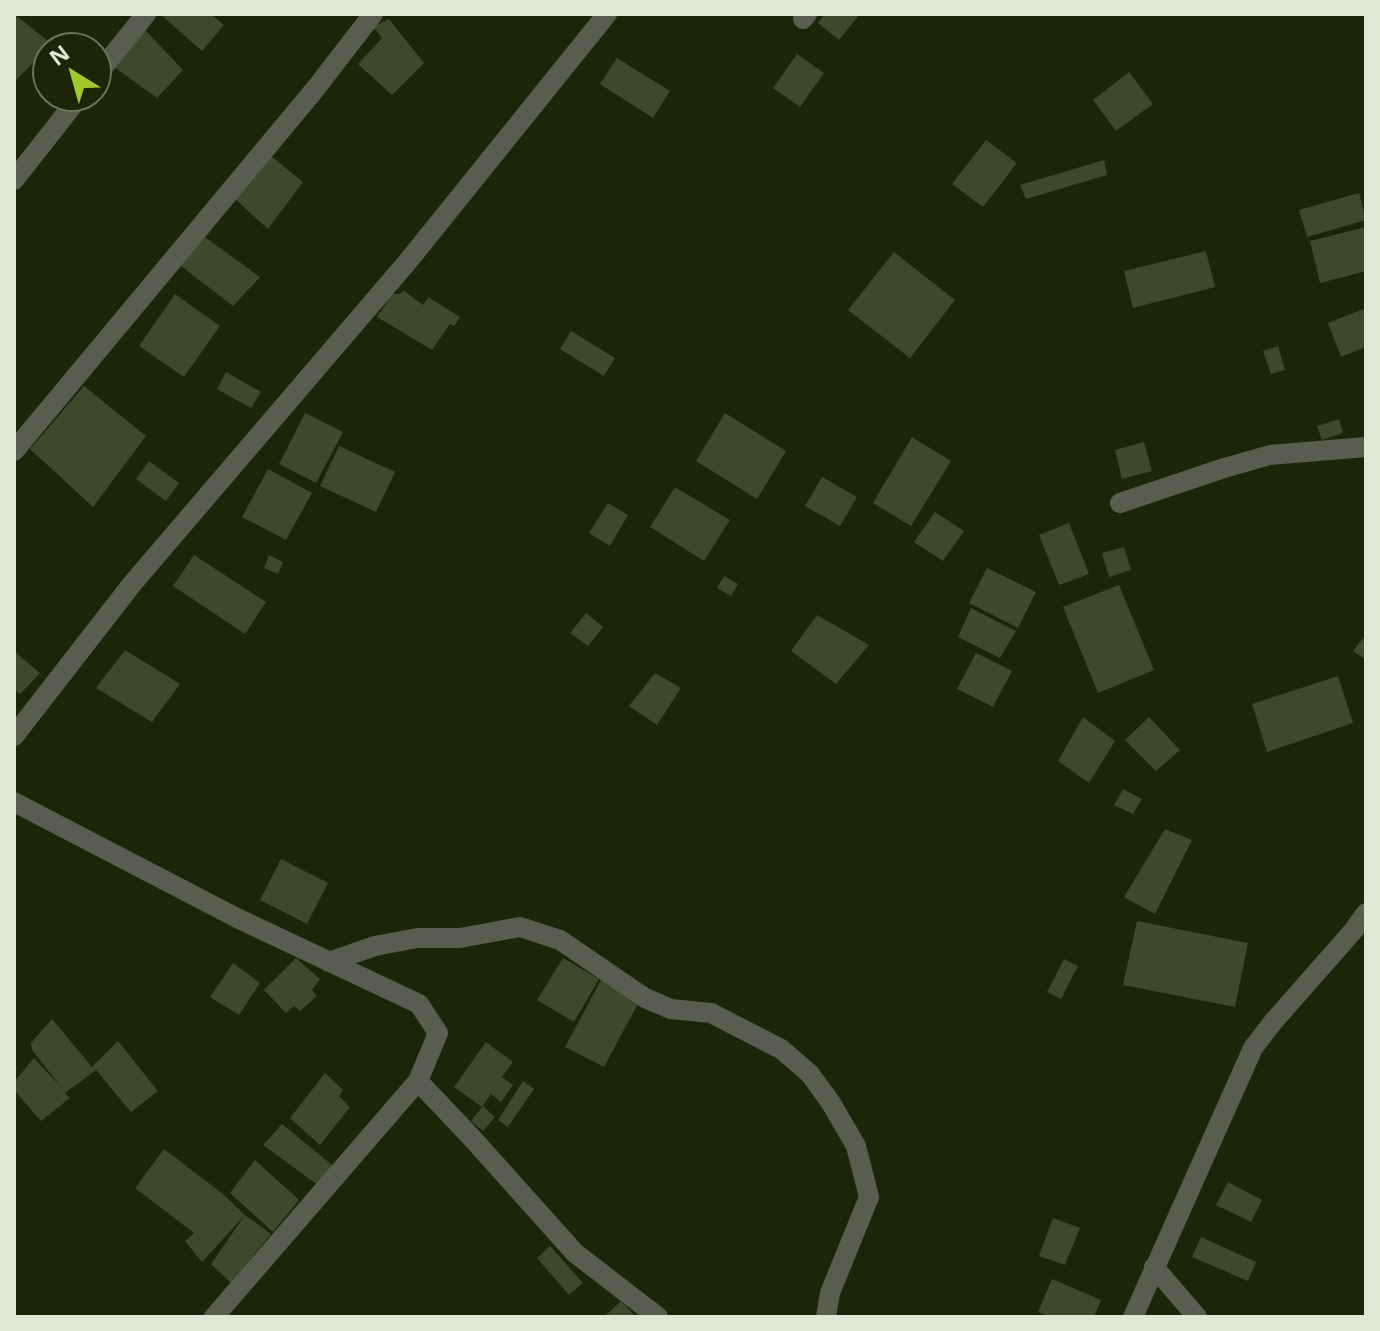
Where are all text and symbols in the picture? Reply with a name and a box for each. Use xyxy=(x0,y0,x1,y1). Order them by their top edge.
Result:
north arrow xyxy=(32,32,112,112)
text: N xyxy=(43,37,75,72)

